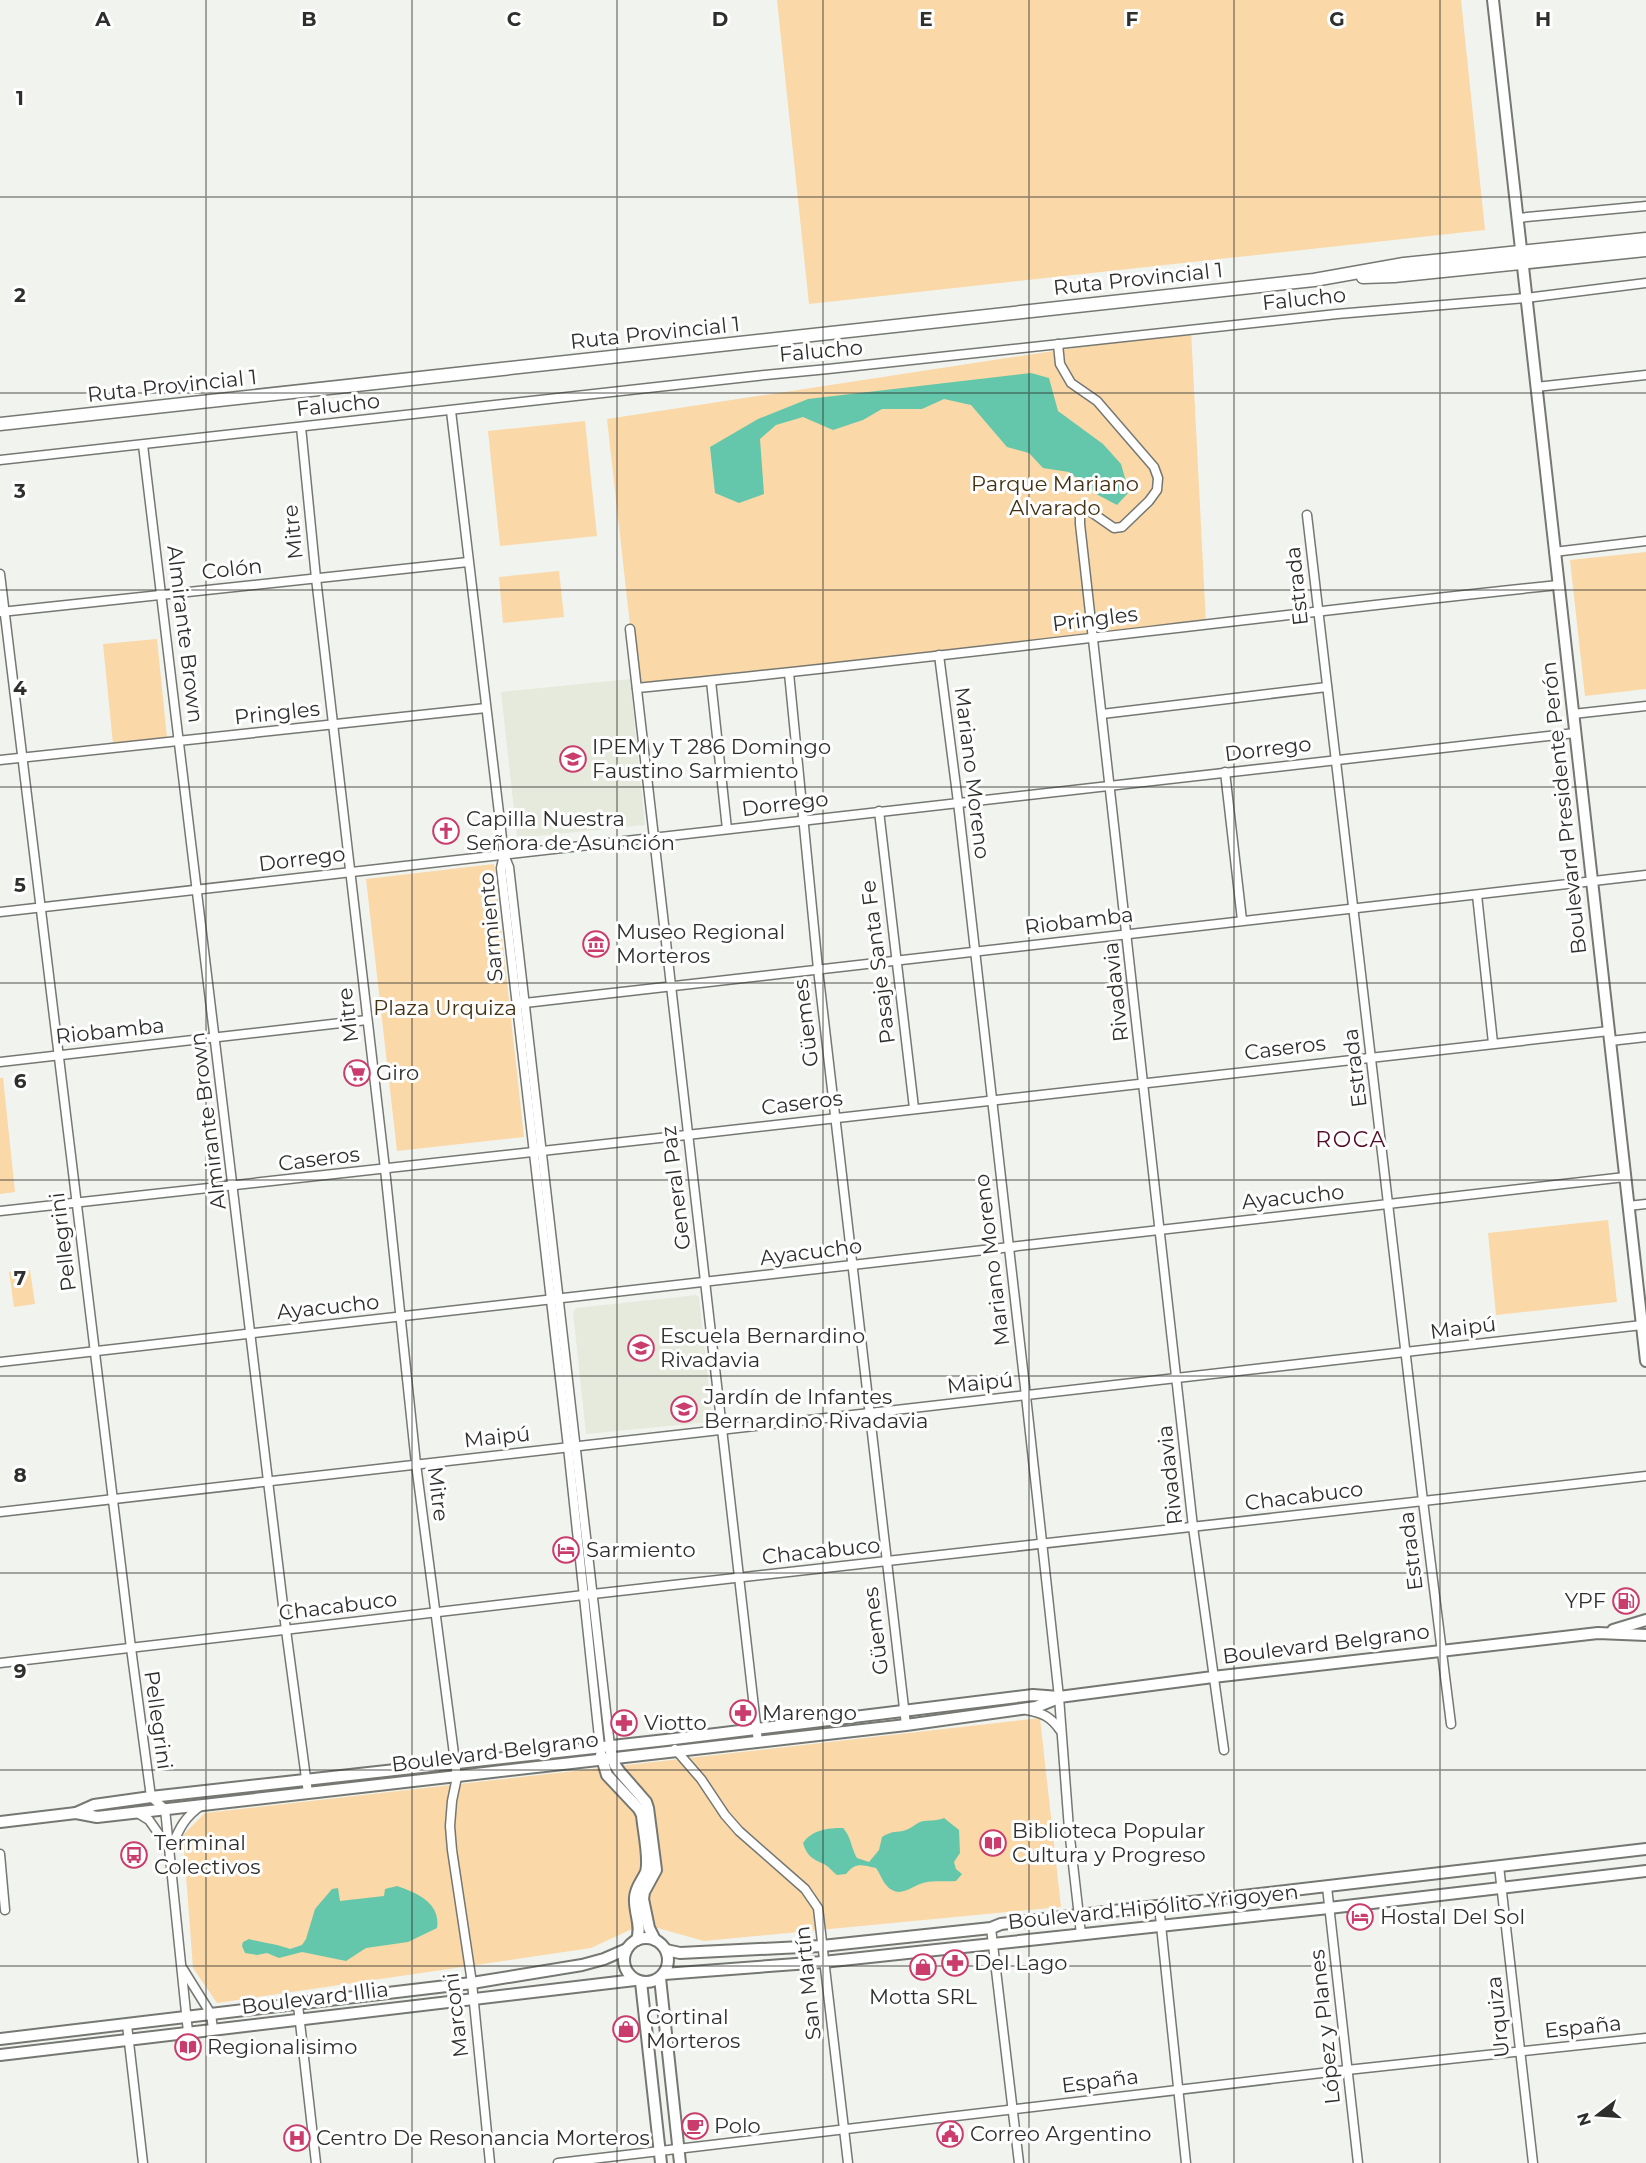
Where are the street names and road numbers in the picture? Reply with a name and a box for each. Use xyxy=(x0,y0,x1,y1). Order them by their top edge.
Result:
street label: Ruta Provincial 1 xyxy=(1052,257,1224,300)
street label: Falucho xyxy=(1261,282,1347,315)
street label: Ruta Provincial 1 xyxy=(569,311,741,354)
street label: Falucho xyxy=(778,334,864,367)
street label: Ruta Provincial 1 xyxy=(86,364,258,407)
street label: Falucho xyxy=(295,388,381,421)
street label: Mitre xyxy=(277,503,308,561)
street label: Almirante Brown xyxy=(162,544,209,724)
street label: Estrada xyxy=(1280,545,1313,627)
street label: Colón xyxy=(201,553,263,584)
street label: Pringles xyxy=(1051,601,1139,636)
street label: Boulevard Presidente Perón xyxy=(1536,660,1591,956)
street label: Mariano Moreno xyxy=(950,686,995,860)
street label: Pringles xyxy=(233,696,321,729)
street label: Dorrego xyxy=(1223,731,1313,766)
street label: Dorrego xyxy=(740,786,830,821)
street label: Dorrego xyxy=(257,841,347,876)
street label: Sarmiento xyxy=(473,871,508,983)
street label: Pasaje Santa Fe xyxy=(855,879,900,1045)
street label: Riobamba xyxy=(1023,901,1135,940)
street label: Rivadavia xyxy=(1098,941,1133,1043)
street label: Güemes xyxy=(788,978,823,1068)
street label: Mitre xyxy=(332,986,363,1044)
street label: Riobamba xyxy=(54,1012,166,1049)
street label: Estrada xyxy=(1337,1027,1372,1109)
street label: Caseros xyxy=(1243,1030,1327,1065)
street label: Almirante Brown xyxy=(184,1031,231,1211)
street label: Caseros xyxy=(760,1085,844,1120)
street label: General Paz xyxy=(655,1125,696,1252)
street label: Caseros xyxy=(277,1141,361,1176)
street label: Mariano Moreno xyxy=(969,1173,1014,1347)
street label: Ayacucho xyxy=(1240,1179,1345,1214)
street label: Pellegrini xyxy=(44,1191,81,1293)
street label: Ayacucho xyxy=(758,1233,864,1270)
street label: Ayacucho xyxy=(275,1289,380,1324)
street label: Maipú xyxy=(1428,1311,1497,1344)
street label: Maipú xyxy=(946,1367,1014,1398)
street label: Maipú xyxy=(463,1421,531,1452)
street label: Rivadavia xyxy=(1152,1424,1187,1526)
street label: Mitre xyxy=(423,1465,454,1523)
street label: Chacabuco xyxy=(1243,1476,1364,1515)
street label: Estrada xyxy=(1393,1510,1428,1592)
street label: Chacabuco xyxy=(761,1532,881,1569)
street label: Chacabuco xyxy=(277,1586,398,1625)
street label: Güemes xyxy=(858,1586,893,1676)
street label: Boulevard Belgrano xyxy=(1221,1618,1431,1669)
street label: Pellegrini xyxy=(139,1669,178,1771)
street label: Boulevard Belgrano xyxy=(390,1726,600,1777)
street label: Boulevard Hipólito Yrigoyen xyxy=(1006,1879,1300,1934)
street label: San Martín xyxy=(789,1925,826,2041)
street label: López y Planes xyxy=(1304,1948,1345,2106)
street label: Marconi xyxy=(438,1971,473,2059)
street label: Urquiza xyxy=(1481,1975,1514,2059)
street label: Boulevard Illia xyxy=(240,1976,390,2019)
street label: España xyxy=(1543,2010,1623,2043)
street label: España xyxy=(1060,2063,1140,2098)

